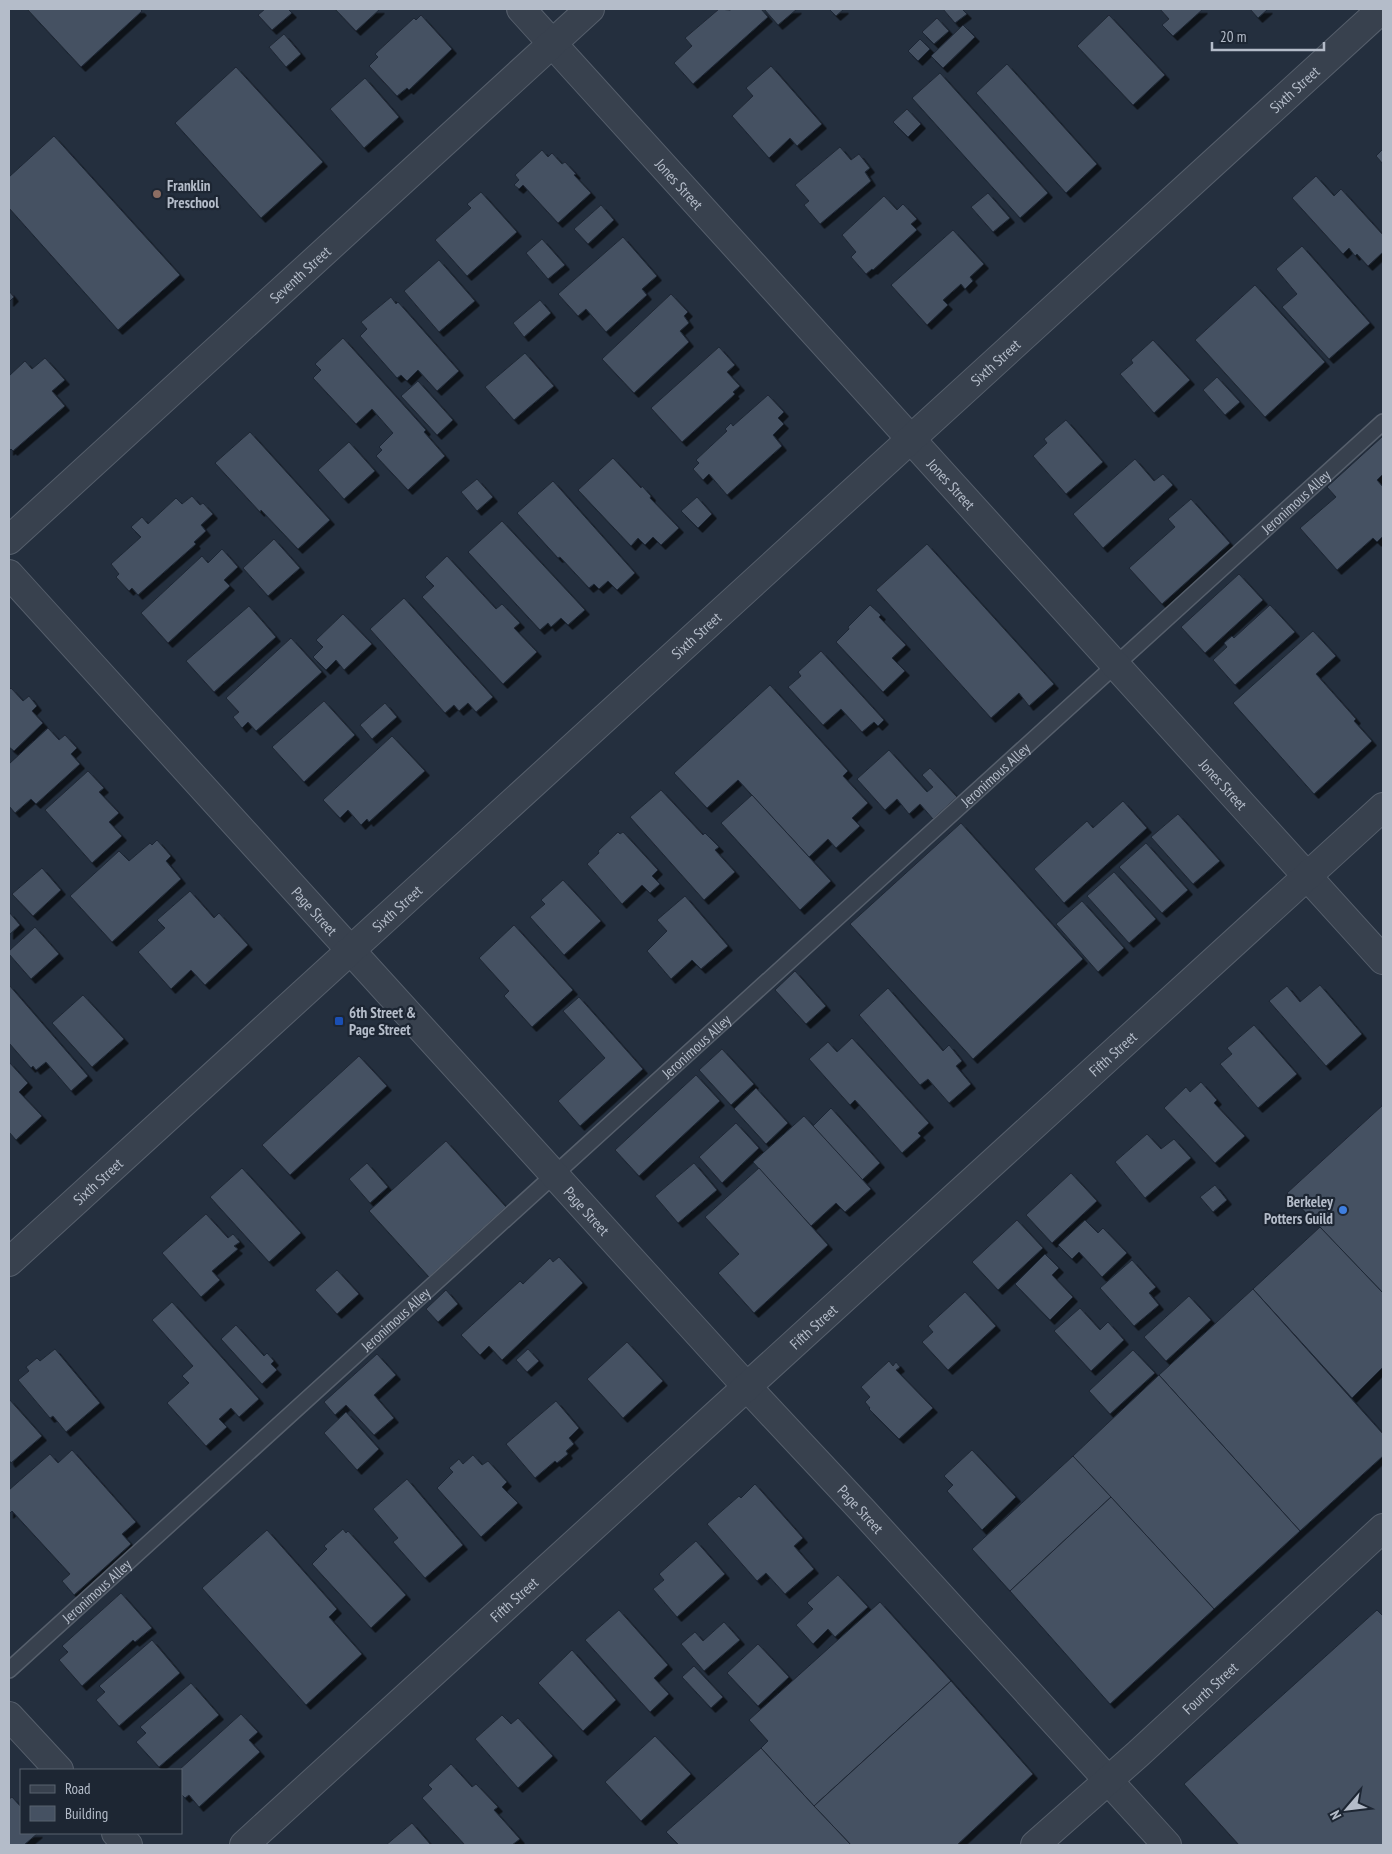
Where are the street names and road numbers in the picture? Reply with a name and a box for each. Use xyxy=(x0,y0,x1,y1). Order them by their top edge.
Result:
street label: Sixth Street xyxy=(1265,62,1323,117)
street label: Jones Street xyxy=(651,154,707,213)
street label: Seventh Street xyxy=(265,242,334,307)
street label: Sixth Street xyxy=(966,335,1024,390)
street label: Jones Street xyxy=(923,454,979,513)
street label: Jeronimous Alley xyxy=(1256,465,1334,538)
street label: Sixth Street xyxy=(667,608,725,663)
street label: Jeronimous Alley xyxy=(956,738,1034,811)
street label: Jones Street xyxy=(1195,754,1251,813)
street label: Sixth Street xyxy=(368,881,426,936)
street label: Page Street xyxy=(288,883,342,939)
street label: Jeronimous Alley xyxy=(657,1010,735,1083)
street label: Fifth Street xyxy=(1085,1027,1140,1080)
street label: Sixth Street xyxy=(69,1154,127,1209)
street label: Page Street xyxy=(560,1182,614,1239)
street label: Jeronimous Alley xyxy=(356,1283,434,1356)
street label: Fifth Street xyxy=(785,1300,841,1353)
street label: Page Street xyxy=(834,1481,888,1537)
street label: Jeronimous Alley xyxy=(57,1554,135,1627)
street label: Fifth Street xyxy=(486,1573,542,1626)
street label: Fourth Street xyxy=(1178,1658,1241,1718)

